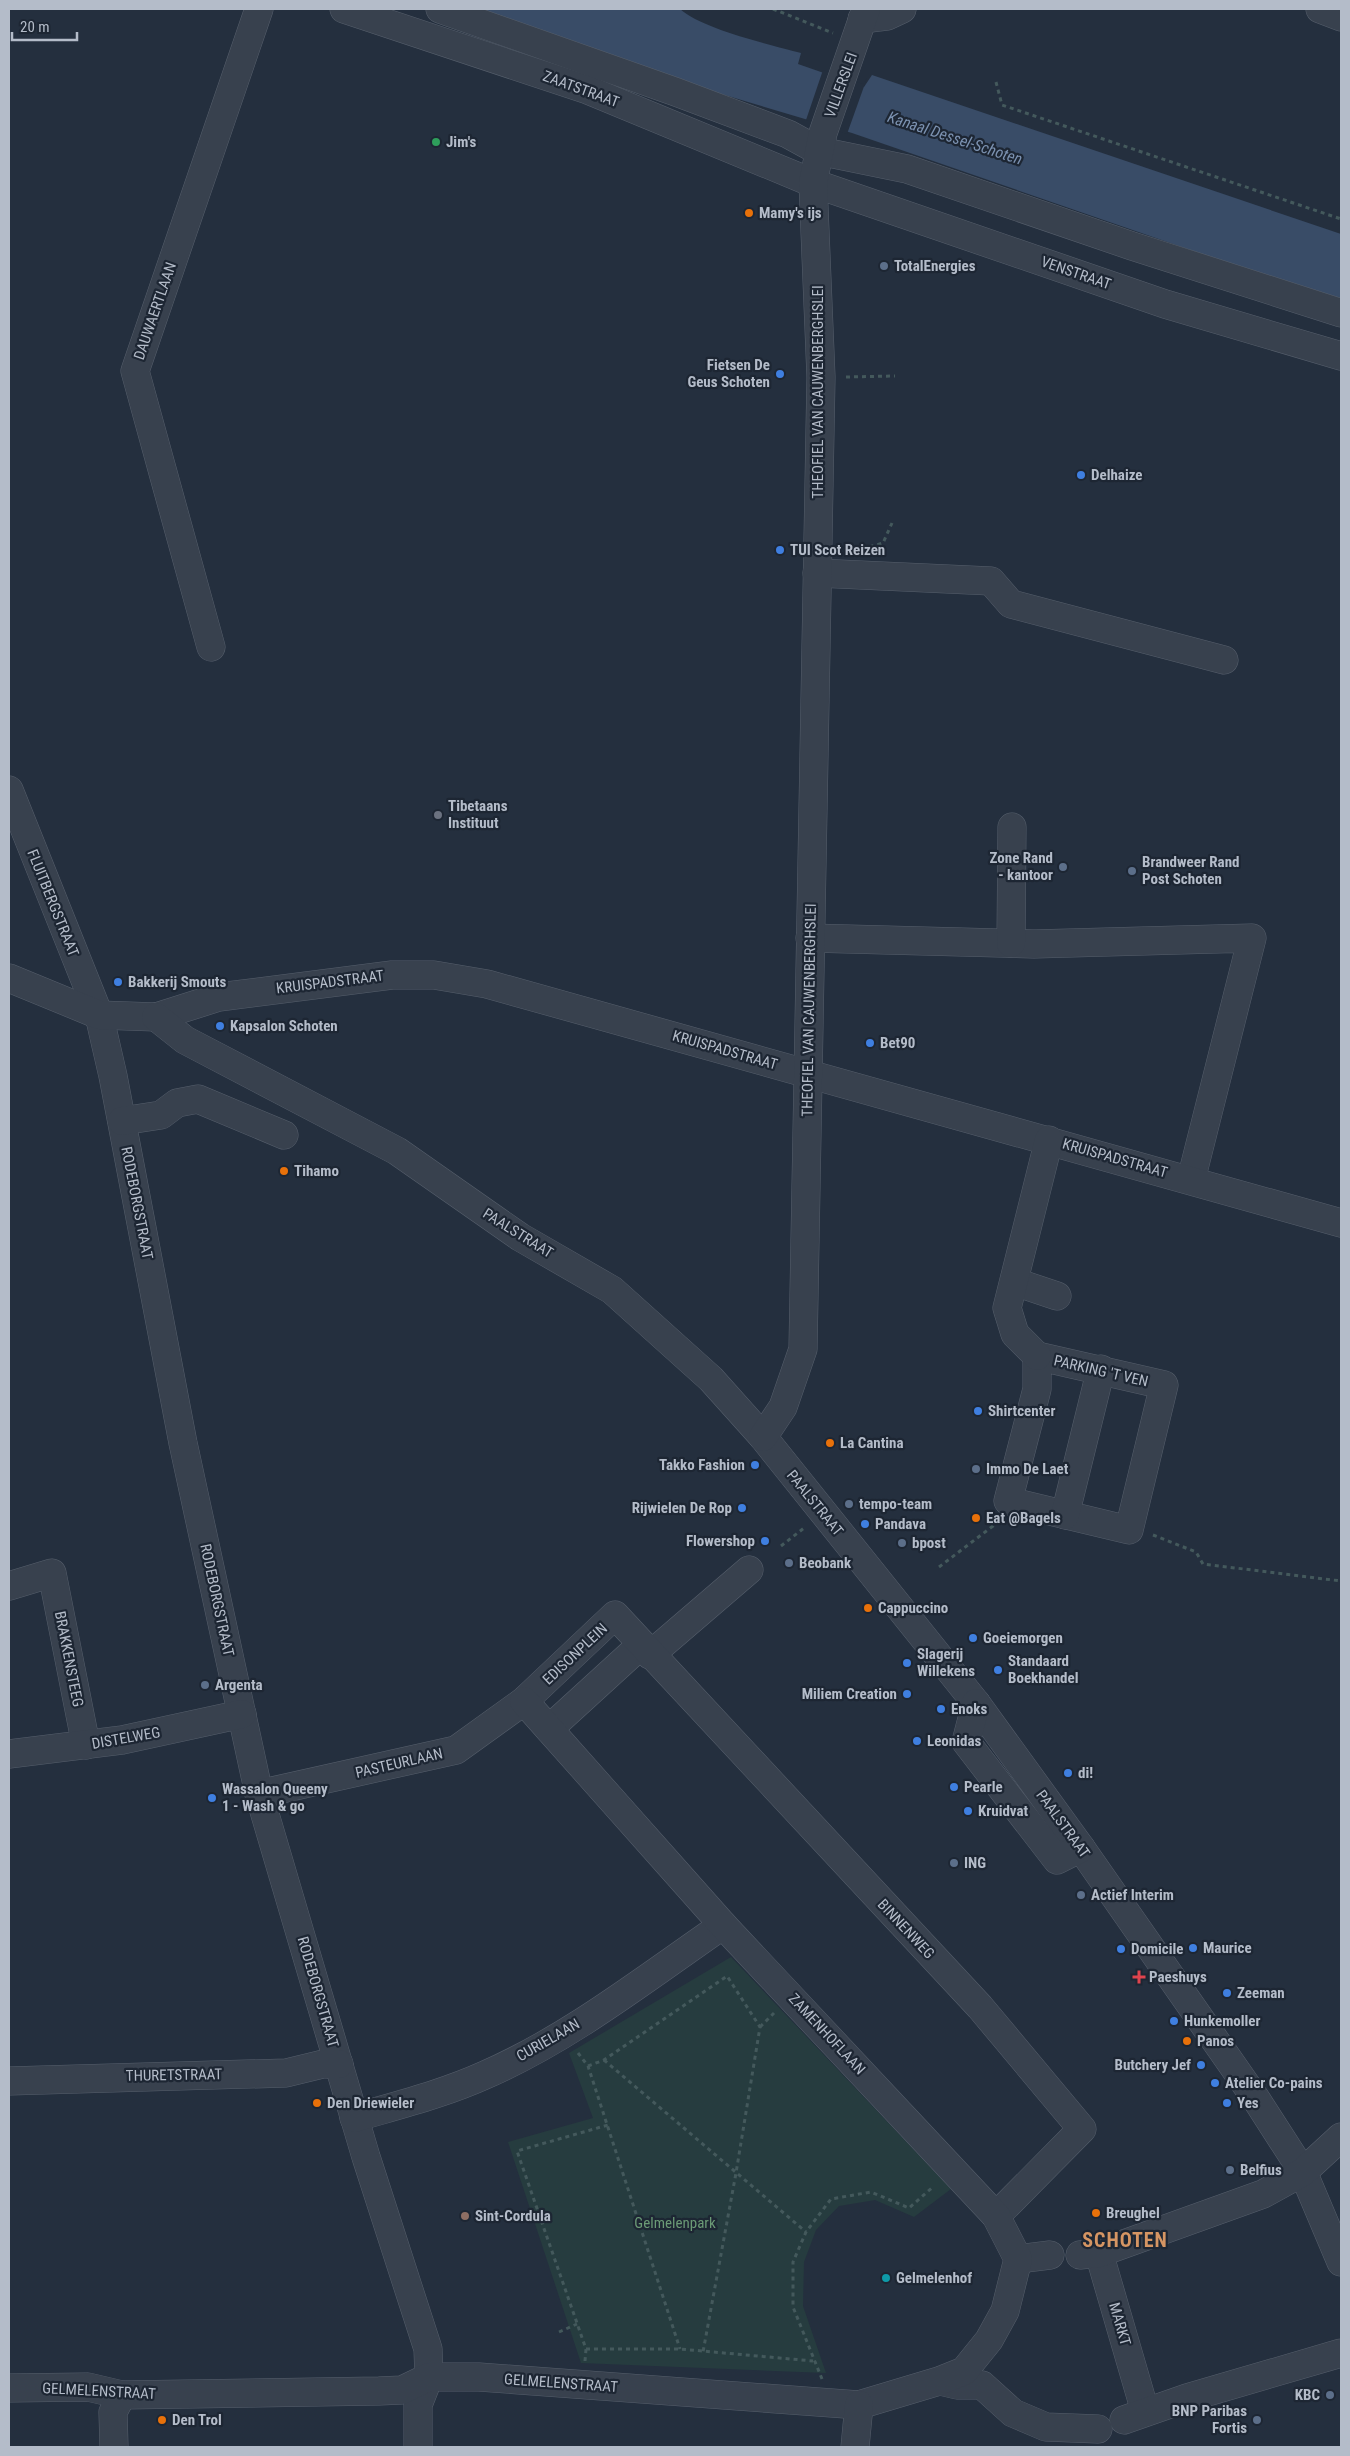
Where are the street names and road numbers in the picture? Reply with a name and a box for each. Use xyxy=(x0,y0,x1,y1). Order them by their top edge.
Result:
street label: VILLERSLEI xyxy=(821,50,861,120)
street label: ZAATSTRAAT xyxy=(540,67,622,111)
street label: VENSTRAAT xyxy=(1039,253,1114,293)
street label: DAUWAERTLAAN xyxy=(130,260,180,362)
street label: THEOFIEL VAN CAUWENBERGHSLEI xyxy=(809,285,827,499)
street label: FLUITBERGSTRAAT xyxy=(23,847,83,959)
street label: THEOFIEL VAN CAUWENBERGHSLEI xyxy=(798,903,820,1117)
street label: KRUISPADSTRAAT xyxy=(275,966,385,998)
street label: KRUISPADSTRAAT xyxy=(670,1026,780,1074)
street label: KRUISPADSTRAAT xyxy=(1060,1134,1170,1182)
street label: RODEBORGSTRAAT xyxy=(117,1145,157,1261)
street label: PAALSTRAAT xyxy=(480,1204,557,1262)
street label: PARKING 'T VEN xyxy=(1052,1351,1150,1391)
street label: PAALSTRAAT xyxy=(783,1466,847,1540)
street label: RODEBORGSTRAAT xyxy=(196,1542,238,1658)
street label: BRAKKENSTEEG xyxy=(51,1610,87,1708)
street label: EDISONPLEIN xyxy=(539,1620,611,1688)
street label: DISTELWEG xyxy=(90,1723,162,1753)
street label: PASTEURLAAN xyxy=(353,1744,445,1782)
street label: PAALSTRAAT xyxy=(1032,1787,1094,1862)
street label: BINNENWEG xyxy=(874,1895,938,1963)
street label: RODEBORGSTRAAT xyxy=(294,1934,343,2050)
street label: ZAMENHOFLAAN xyxy=(785,1990,869,2078)
street label: CURIELAAN xyxy=(513,2015,583,2065)
street label: THURETSTRAAT xyxy=(126,2065,223,2085)
street label: MARKT xyxy=(1105,2300,1135,2348)
street label: GELMELENSTRAAT xyxy=(504,2370,619,2396)
street label: GELMELENSTRAAT xyxy=(42,2379,156,2403)

